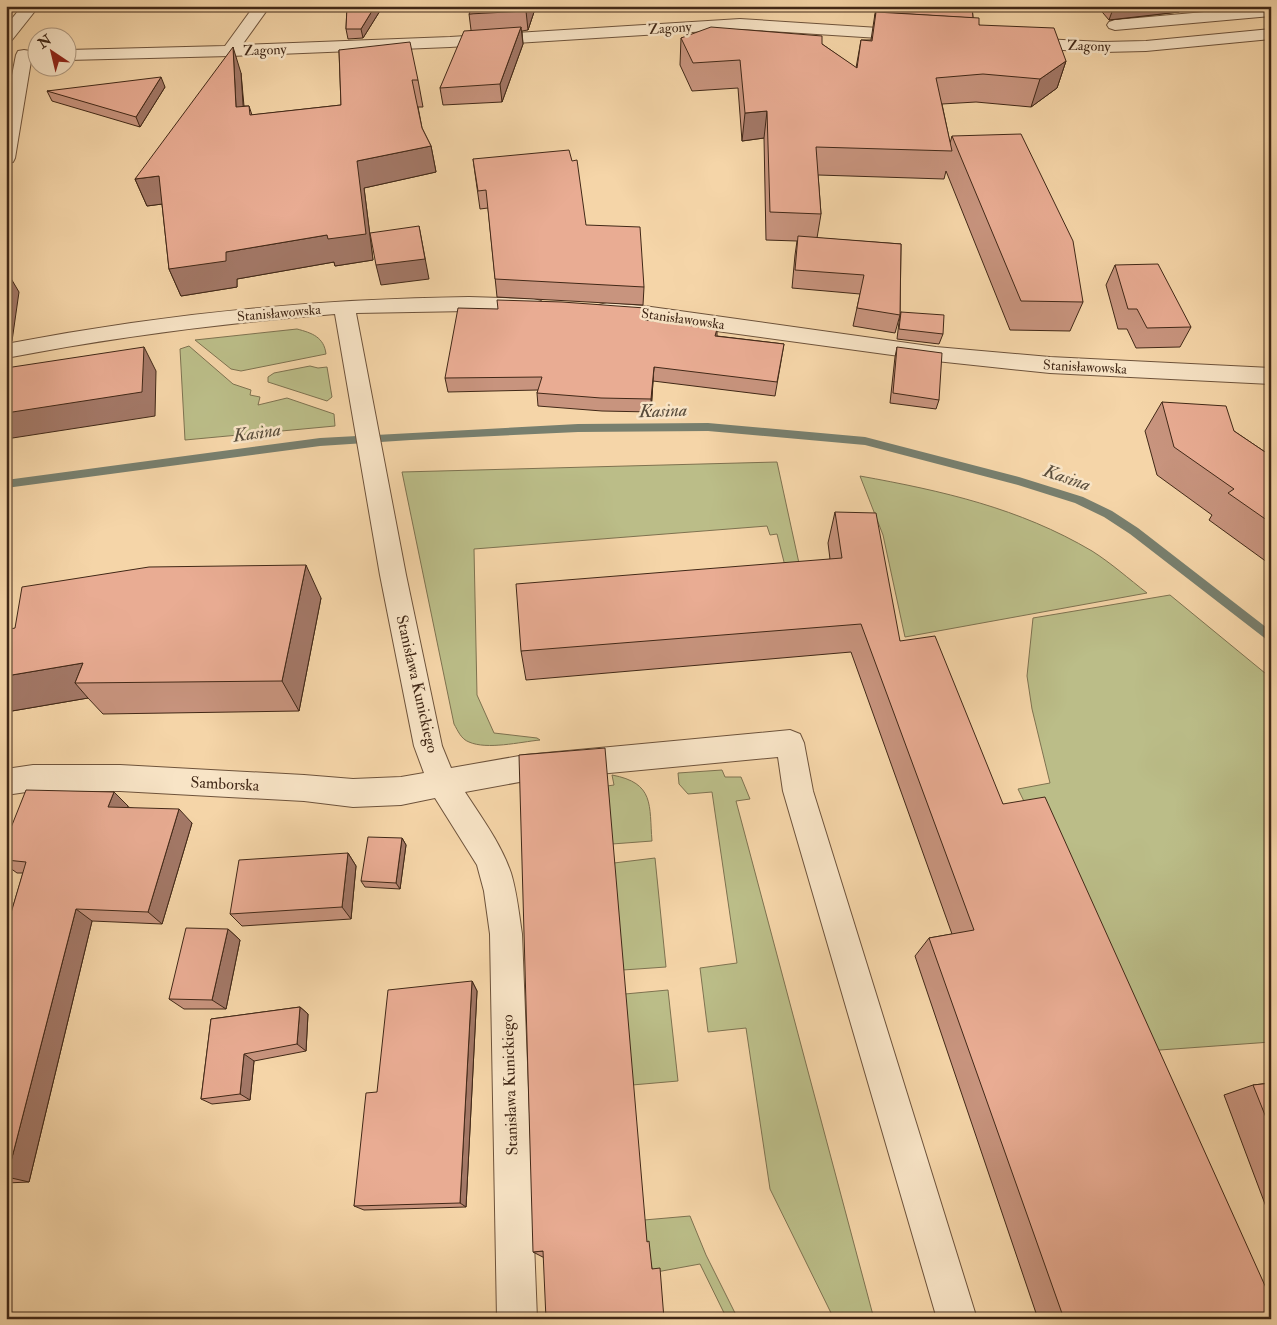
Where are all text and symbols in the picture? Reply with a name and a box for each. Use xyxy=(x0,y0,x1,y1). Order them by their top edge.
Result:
street label: Zagony xyxy=(648,18,693,39)
north arrow xyxy=(28,28,78,78)
text: N xyxy=(34,31,55,53)
street label: Zagony xyxy=(1067,37,1112,56)
street label: Zagony xyxy=(243,41,288,60)
street label: Stanisławowska xyxy=(236,301,322,325)
street label: Stanisławowska xyxy=(640,305,726,333)
street label: Stanisławowska xyxy=(1043,356,1128,378)
water label: Kasina xyxy=(638,399,687,423)
water label: Kasina xyxy=(231,418,282,448)
water label: Kasina xyxy=(1040,459,1093,497)
street label: Stanisława Kunickiego xyxy=(391,613,443,755)
street label: Samborska xyxy=(190,772,260,796)
street label: Stanisława Kunickiego xyxy=(498,1014,522,1156)

